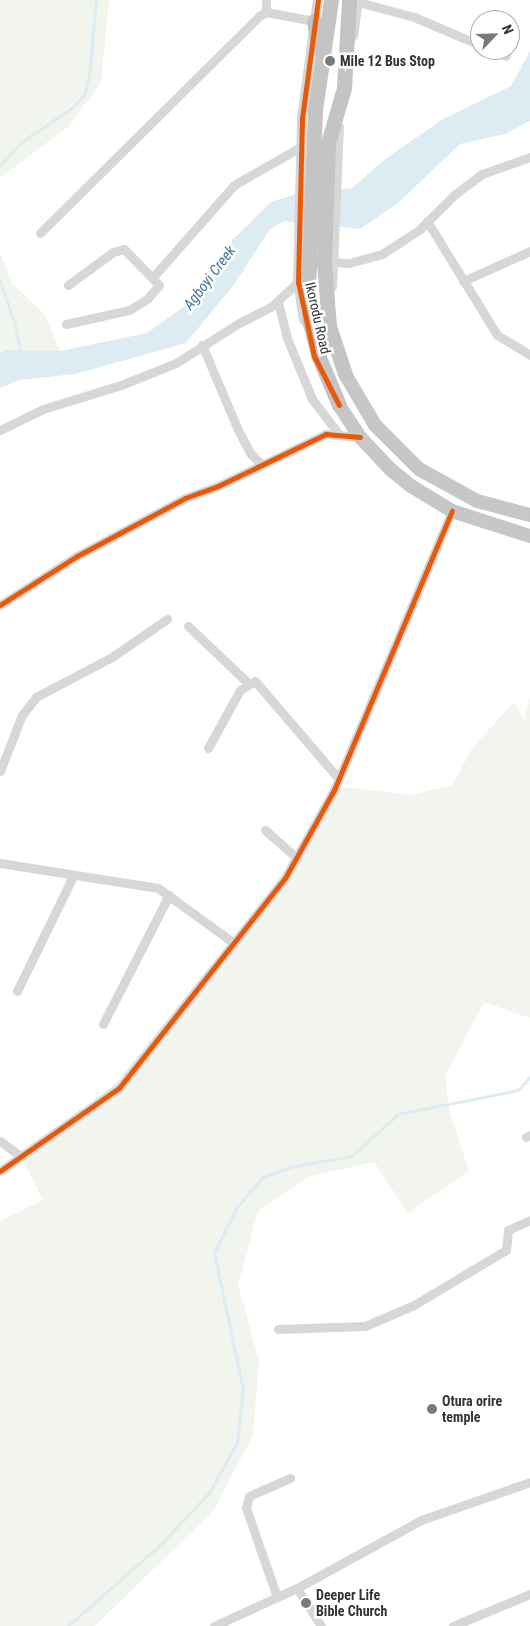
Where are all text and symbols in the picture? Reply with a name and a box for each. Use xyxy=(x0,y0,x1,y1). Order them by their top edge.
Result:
north arrow xyxy=(470,10,520,60)
text: N xyxy=(499,22,517,36)
place label: Mile 12 Bus Stop xyxy=(340,53,435,69)
marker: Mile 12 Bus Stop xyxy=(324,55,336,67)
water label: Agboyi Creek xyxy=(180,242,240,314)
street label: Ikorodu Road xyxy=(302,281,334,355)
place label: Otura orire temple xyxy=(442,1393,502,1425)
marker: Otura orire temple xyxy=(426,1403,438,1415)
place label: Deeper Life Bible Church xyxy=(316,1587,387,1620)
marker: Deeper Life Bible Church xyxy=(300,1597,312,1609)

